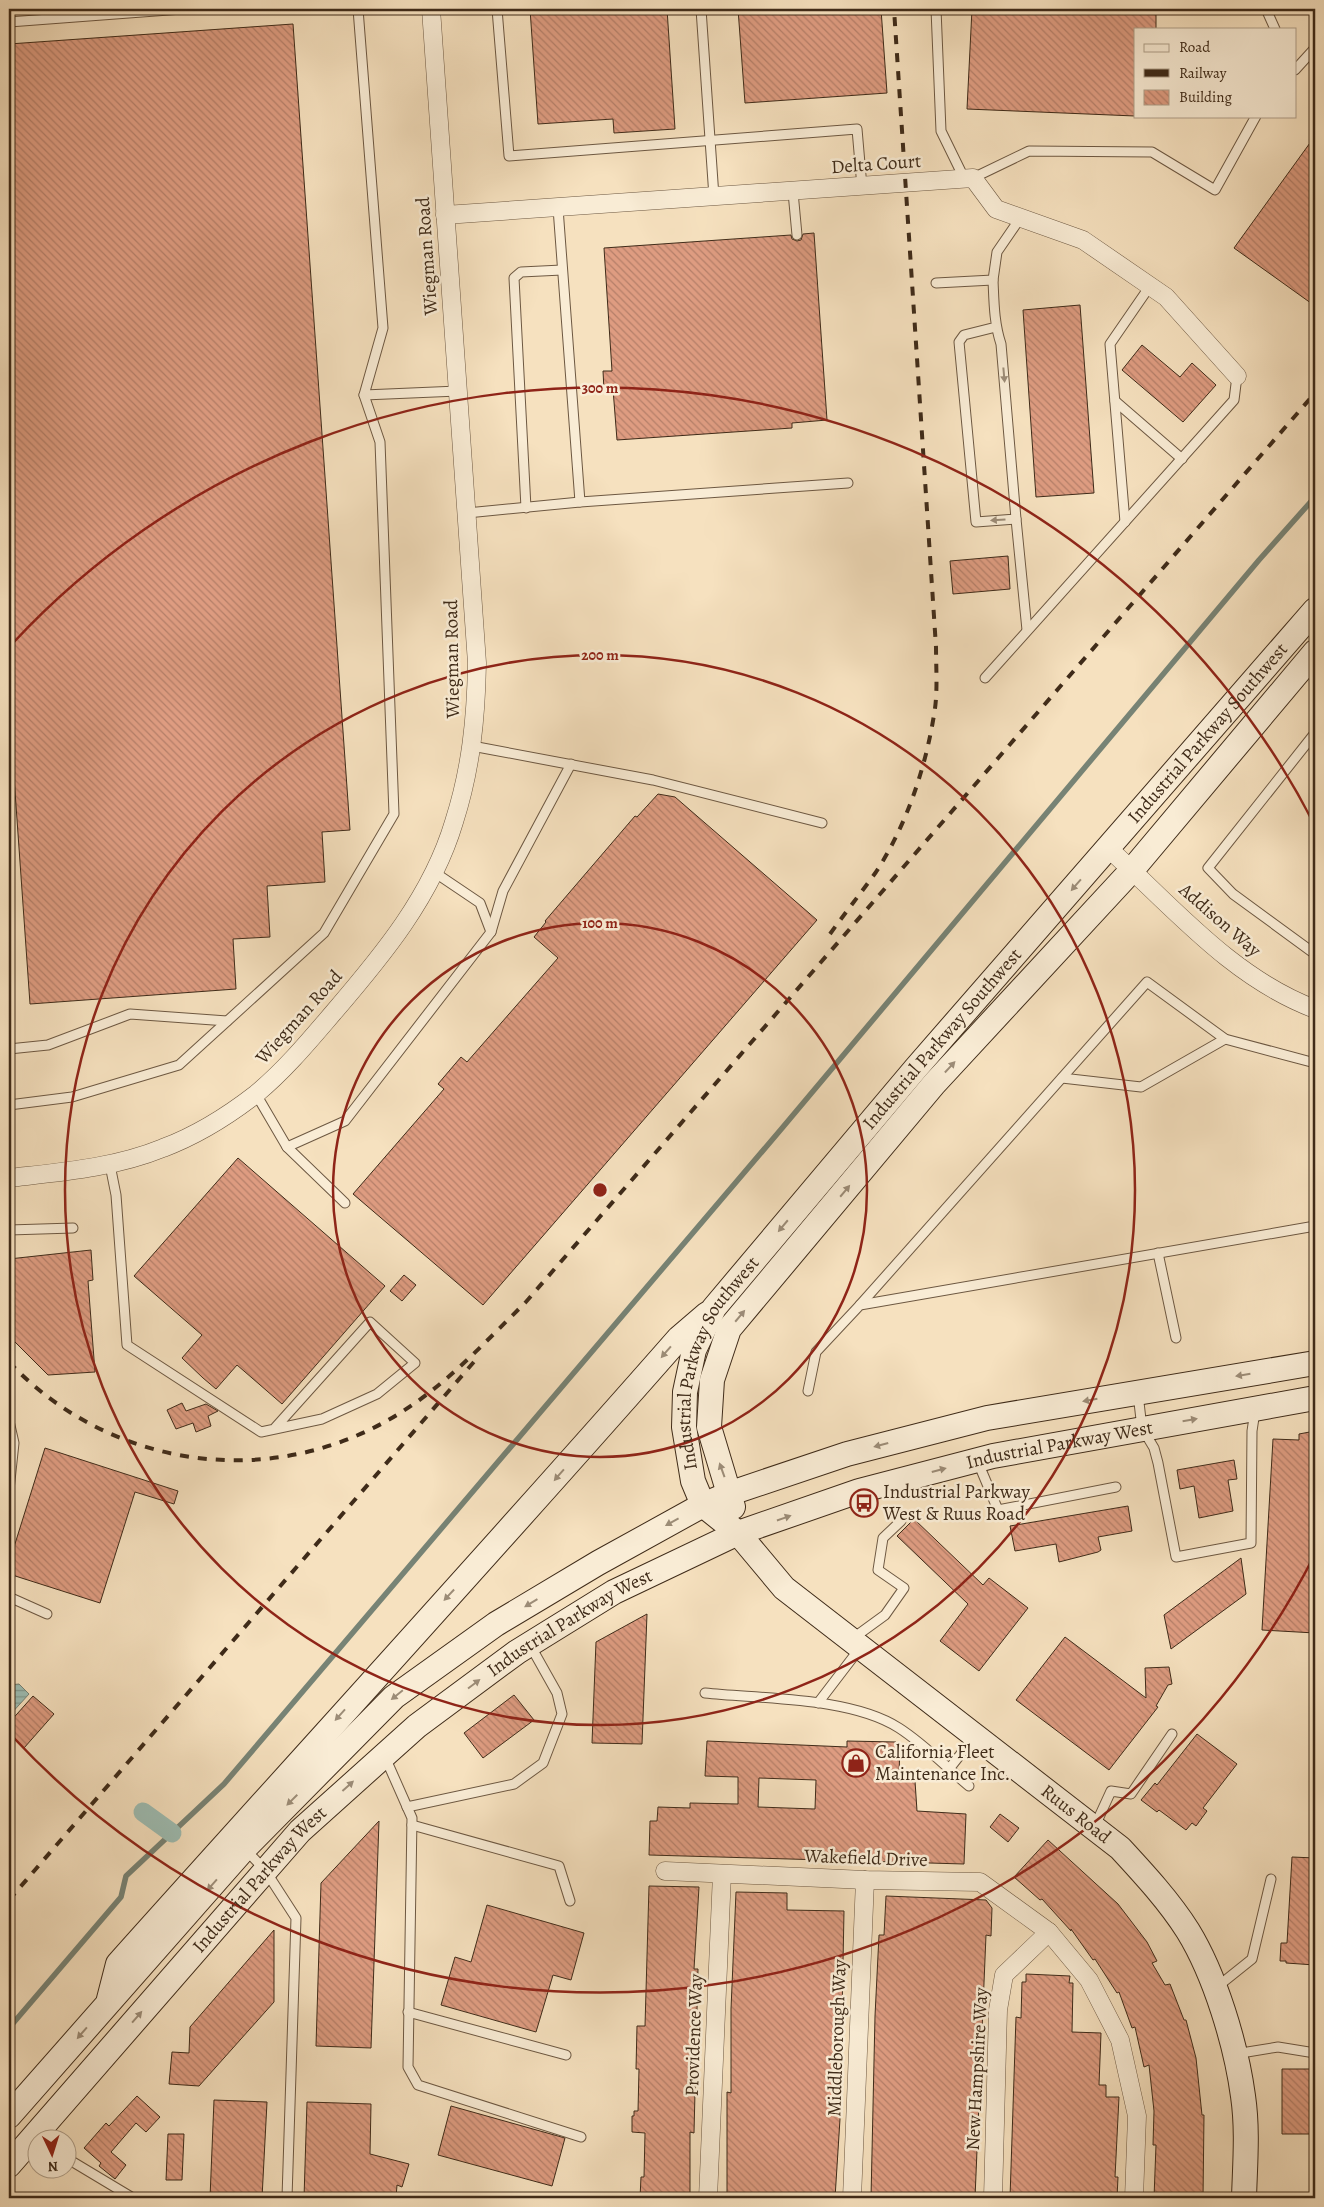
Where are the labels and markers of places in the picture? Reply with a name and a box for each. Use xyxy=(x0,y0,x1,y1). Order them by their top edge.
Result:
centre of rings xyxy=(591,1181,609,1199)
place label: Industrial Parkway West & Ruus Road xyxy=(882,1479,1031,1527)
bus stop icon: Industrial Parkway West & Ruus Road xyxy=(849,1488,879,1518)
place label: California Fleet Maintenance Inc. xyxy=(875,1739,1010,1787)
shop icon: California Fleet Maintenance Inc. xyxy=(841,1748,871,1778)

